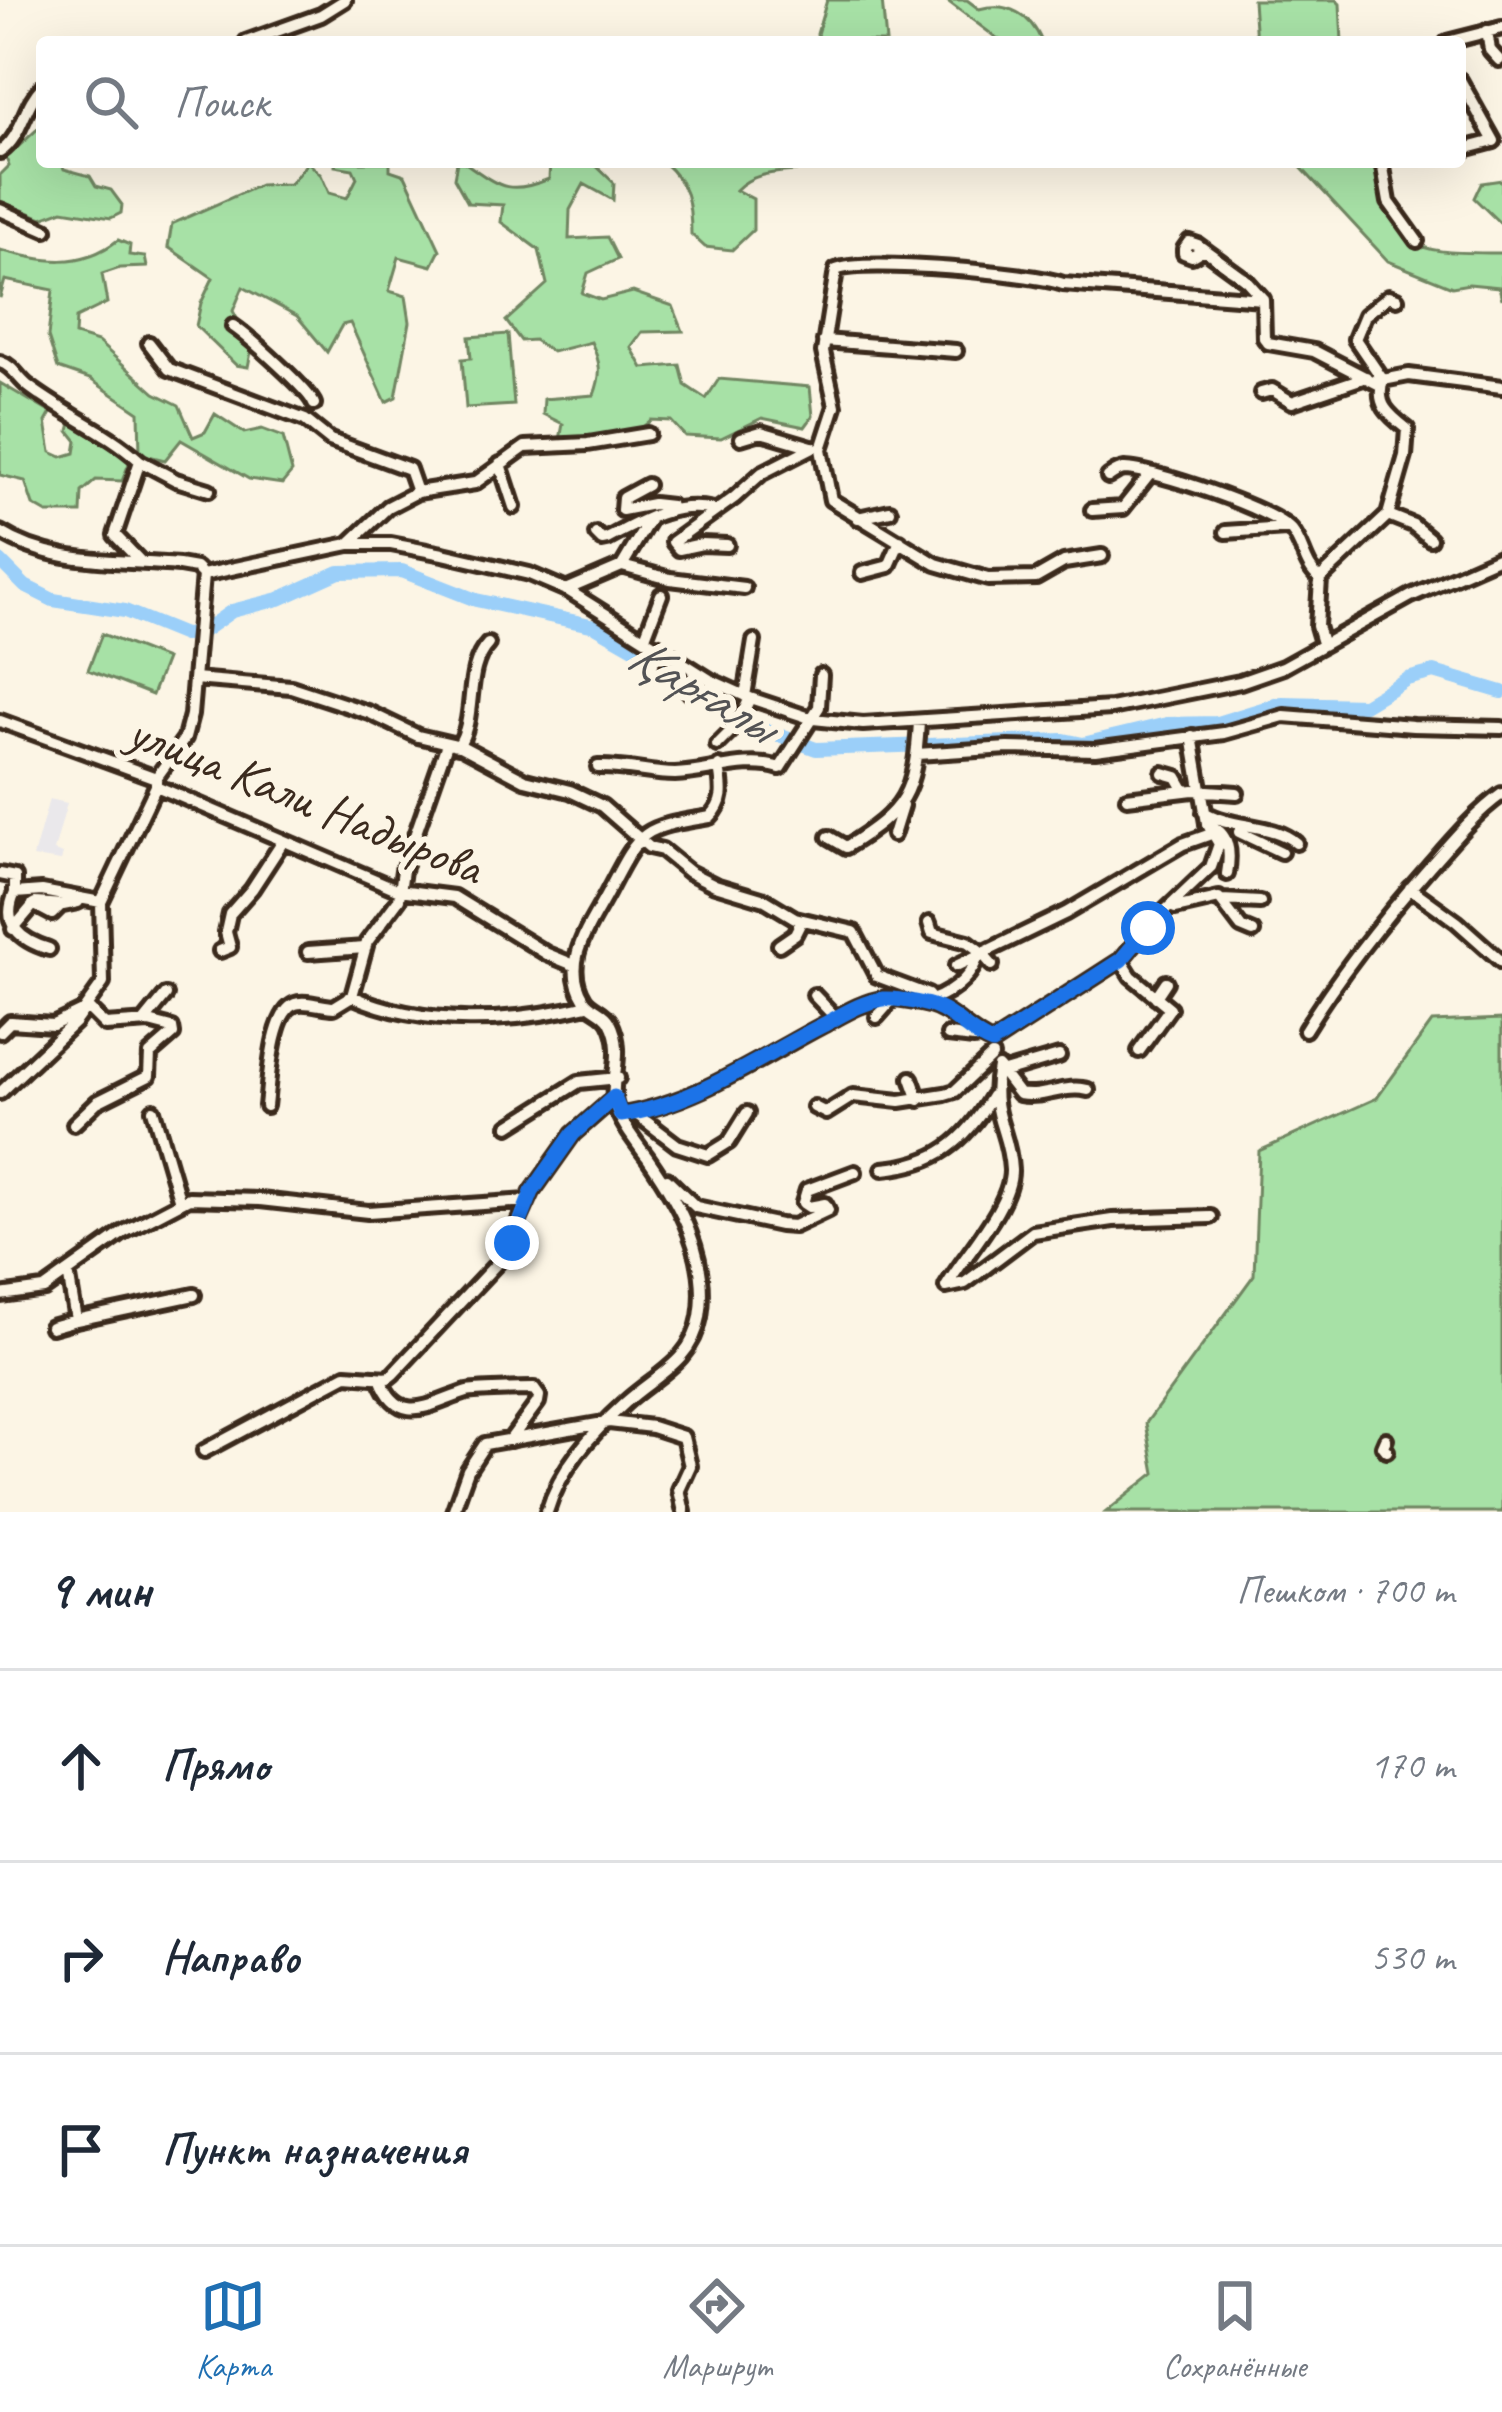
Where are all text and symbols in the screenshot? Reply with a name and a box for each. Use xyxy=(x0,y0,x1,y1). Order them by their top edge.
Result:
search box xyxy=(36,36,1466,168)
icon: search xyxy=(78,69,144,135)
text: Поиск xyxy=(174,74,269,131)
water label: Қарғалы xyxy=(617,620,795,762)
street label: улица Кали Надырова xyxy=(117,698,495,900)
route start xyxy=(1121,901,1175,955)
route end xyxy=(485,1216,539,1270)
text: 9 мин xyxy=(48,1558,151,1622)
text: Пешком · 700 m xyxy=(1236,1566,1454,1615)
icon: ahead xyxy=(48,1733,114,1799)
text: Прямо xyxy=(162,1737,269,1794)
text: 170 m xyxy=(1370,1741,1454,1790)
icon: right xyxy=(48,1925,114,1991)
text: Направо xyxy=(162,1929,300,1986)
text: 530 m xyxy=(1370,1933,1454,1982)
icon: arrive xyxy=(48,2117,114,2183)
text: Пункт назначения xyxy=(162,2121,467,2178)
tab: Карта xyxy=(196,2273,271,2387)
tab: Маршрут xyxy=(663,2273,772,2387)
tab: Сохранённые xyxy=(1163,2273,1306,2387)

